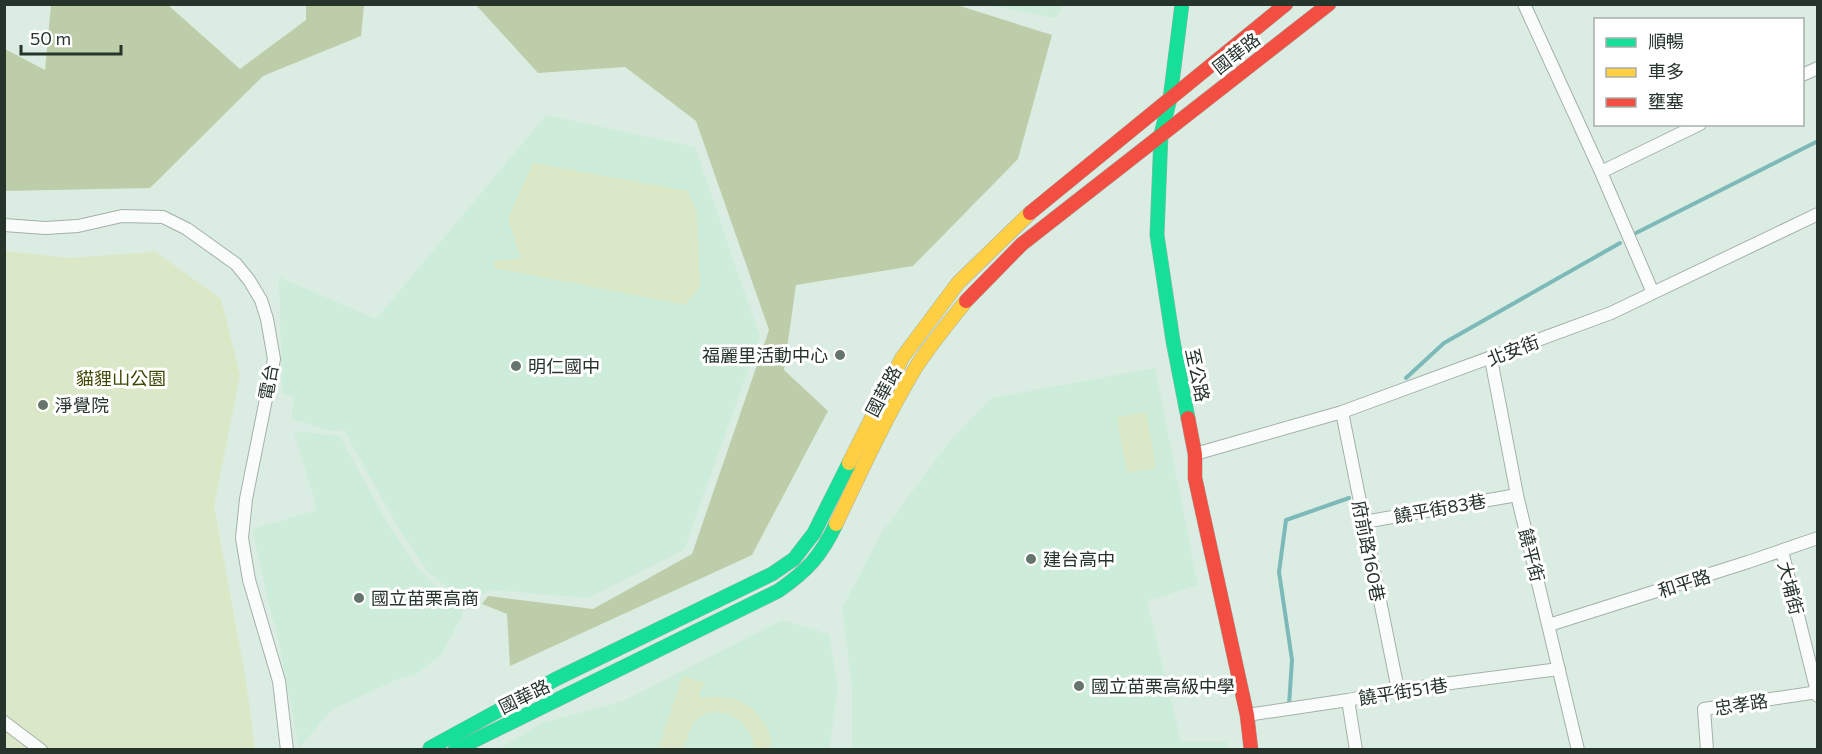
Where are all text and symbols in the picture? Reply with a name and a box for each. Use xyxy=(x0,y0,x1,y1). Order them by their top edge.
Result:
scale bar xyxy=(21,18,122,56)
legend xyxy=(1594,18,1804,126)
text: 50 m xyxy=(30,27,71,49)
street label: 國華路 xyxy=(1208,28,1264,78)
text: 順暢 xyxy=(1648,30,1684,52)
text: 車多 xyxy=(1648,60,1684,82)
text: 壅塞 xyxy=(1648,90,1684,112)
street label: 北安街 xyxy=(1484,330,1542,370)
place label: 福麗里活動中心 xyxy=(702,344,828,366)
street label: 至公路 xyxy=(1182,346,1214,404)
marker: 福麗里活動中心 xyxy=(833,348,847,362)
place label: 明仁國中 xyxy=(528,355,600,377)
marker: 明仁國中 xyxy=(509,359,523,373)
street label: 電台 xyxy=(254,362,282,402)
street label: 國華路 xyxy=(861,362,905,420)
park label: 貓貍山公園 xyxy=(76,367,166,389)
place label: 淨覺院 xyxy=(55,394,109,416)
marker: 淨覺院 xyxy=(36,398,50,412)
street label: 饒平街83巷 xyxy=(1392,489,1488,527)
street label: 府前路160巷 xyxy=(1348,499,1390,603)
street label: 饒平街 xyxy=(1515,526,1549,584)
place label: 建台高中 xyxy=(1043,548,1115,570)
marker: 建台高中 xyxy=(1024,552,1038,566)
street label: 大埔街 xyxy=(1774,559,1808,617)
street label: 和平路 xyxy=(1655,564,1713,602)
place label: 國立苗栗高商 xyxy=(371,587,479,609)
marker: 國立苗栗高商 xyxy=(352,591,366,605)
street label: 饒平街51巷 xyxy=(1357,673,1449,709)
street label: 國華路 xyxy=(495,674,553,718)
place label: 國立苗栗高級中學 xyxy=(1091,675,1235,697)
marker: 國立苗栗高級中學 xyxy=(1072,679,1086,693)
street label: 忠孝路 xyxy=(1713,689,1769,719)

